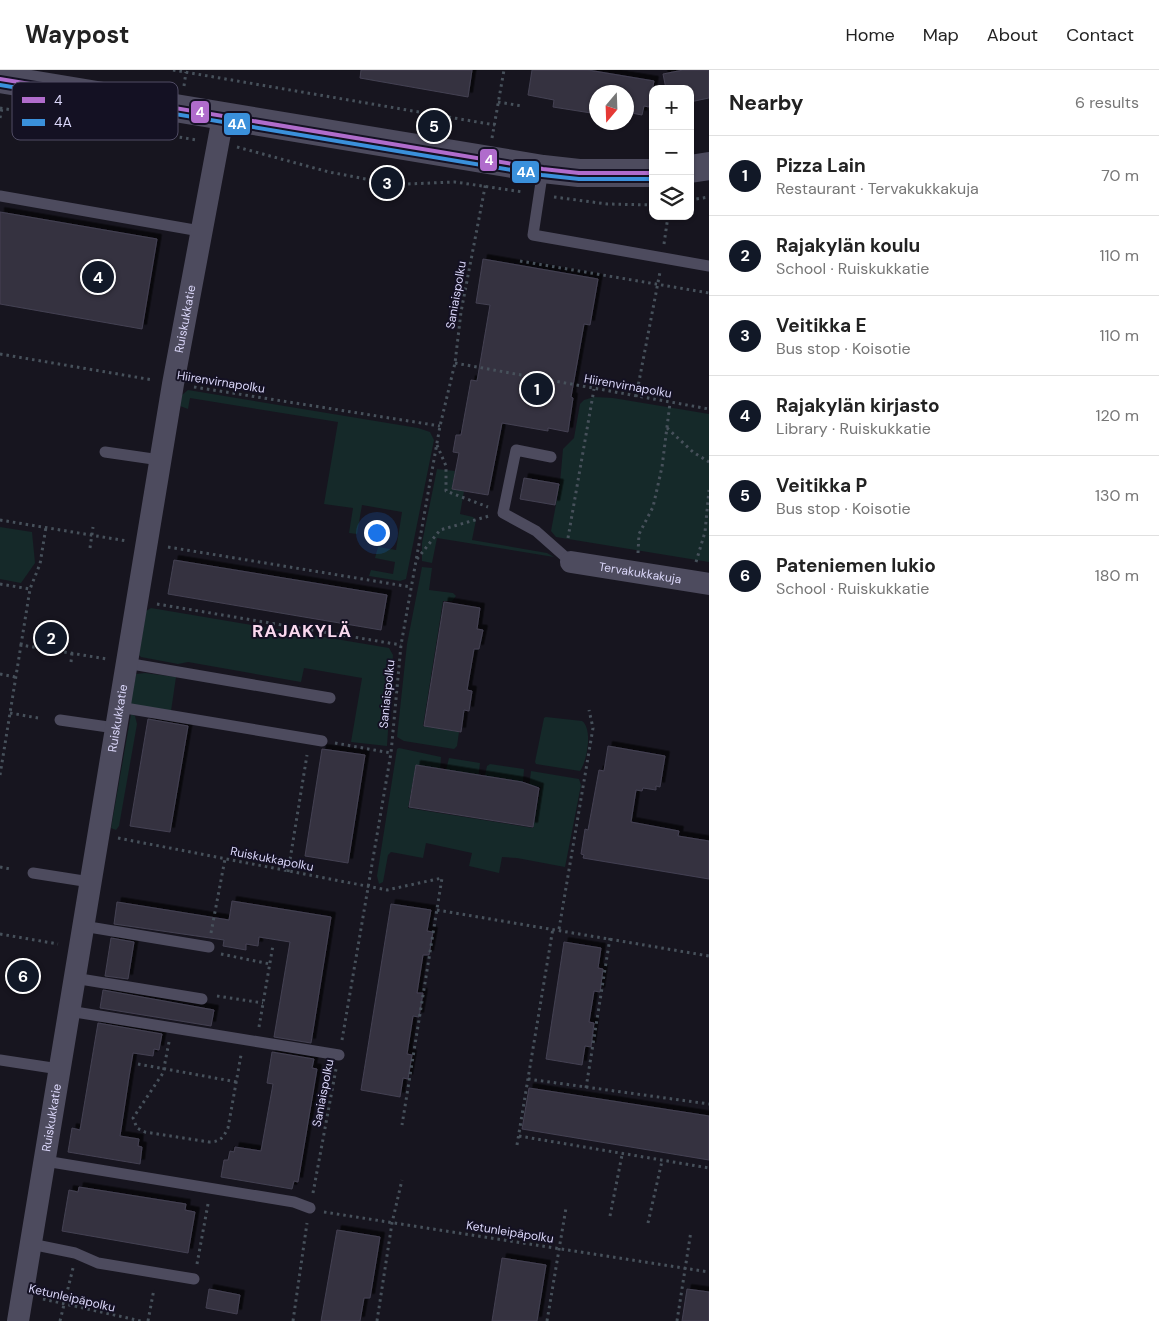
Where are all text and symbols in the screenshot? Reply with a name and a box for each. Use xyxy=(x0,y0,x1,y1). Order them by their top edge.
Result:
text: Waypost xyxy=(25,19,129,50)
text: Home xyxy=(845,23,895,47)
text: Map xyxy=(923,23,959,47)
text: About xyxy=(987,23,1038,47)
text: Contact xyxy=(1066,23,1134,47)
legend xyxy=(12,82,178,140)
north arrow xyxy=(589,85,634,130)
map controls xyxy=(649,85,694,220)
button: + xyxy=(649,85,694,130)
text: Nearby xyxy=(729,89,803,117)
text: 4 xyxy=(54,91,63,109)
text: 6 results xyxy=(1075,92,1139,113)
line badge: 4 xyxy=(190,100,210,124)
text: 4 xyxy=(195,103,205,121)
pin: 5 xyxy=(418,107,450,145)
line badge: 4A xyxy=(223,112,251,136)
text: 4A xyxy=(54,113,72,131)
text: 4A xyxy=(227,115,247,133)
button: − xyxy=(649,130,694,175)
line badge: 4 xyxy=(479,148,498,172)
text: 4 xyxy=(484,151,494,169)
text: Pizza Lain xyxy=(776,153,866,178)
line badge: 4A xyxy=(511,160,540,184)
text: 4A xyxy=(516,163,536,181)
pin: 3 xyxy=(371,164,403,202)
text: 1 xyxy=(742,165,748,186)
text: 70 m xyxy=(1101,165,1139,186)
button: layers xyxy=(649,175,694,220)
text: Restaurant · Tervakukkakuja xyxy=(776,178,979,199)
text: Rajakylän koulu xyxy=(776,233,920,258)
text: 2 xyxy=(740,245,750,266)
text: 110 m xyxy=(1100,245,1139,266)
pin: 4 xyxy=(82,258,114,296)
text: School · Ruiskukkatie xyxy=(776,258,929,279)
street label: Saniaispolku xyxy=(442,260,470,330)
street label: Ruiskukkatie xyxy=(171,283,199,354)
text: Veitikka E xyxy=(776,313,867,338)
text: 3 xyxy=(740,325,750,346)
text: 110 m xyxy=(1100,325,1139,346)
text: Bus stop · Koisotie xyxy=(776,338,911,359)
street label: Hiirenvirnapolku xyxy=(176,367,266,397)
pin: 1 xyxy=(521,370,553,408)
street label: Hiirenvirnapolku xyxy=(583,370,673,402)
text: Rajakylän kirjasto xyxy=(776,393,940,418)
text: 4 xyxy=(740,405,750,426)
text: 120 m xyxy=(1095,405,1139,426)
text: Library · Ruiskukkatie xyxy=(776,418,931,439)
text: Veitikka P xyxy=(776,473,867,498)
text: 5 xyxy=(740,485,750,506)
text: 130 m xyxy=(1095,485,1139,506)
text: Bus stop · Koisotie xyxy=(776,498,911,519)
your location xyxy=(364,520,390,546)
text: Pateniemen lukio xyxy=(776,553,936,578)
street label: Tervakukkakuja xyxy=(598,559,683,587)
text: 6 xyxy=(740,565,750,586)
text: 180 m xyxy=(1095,565,1139,586)
text: School · Ruiskukkatie xyxy=(776,578,929,599)
pin: 2 xyxy=(35,619,67,657)
district label: RAJAKYLÄ xyxy=(252,619,352,643)
street label: Saniaispolku xyxy=(375,659,399,729)
street label: Ruiskukkatie xyxy=(104,683,131,753)
street label: Ruiskukkapolku xyxy=(229,843,315,875)
pin: 6 xyxy=(7,957,39,995)
street label: Saniaispolku xyxy=(309,1058,337,1128)
street label: Ruiskukkatie xyxy=(38,1082,65,1153)
street label: Ketunleipäpolku xyxy=(465,1217,555,1247)
street label: Ketunleipäpolku xyxy=(27,1280,117,1316)

